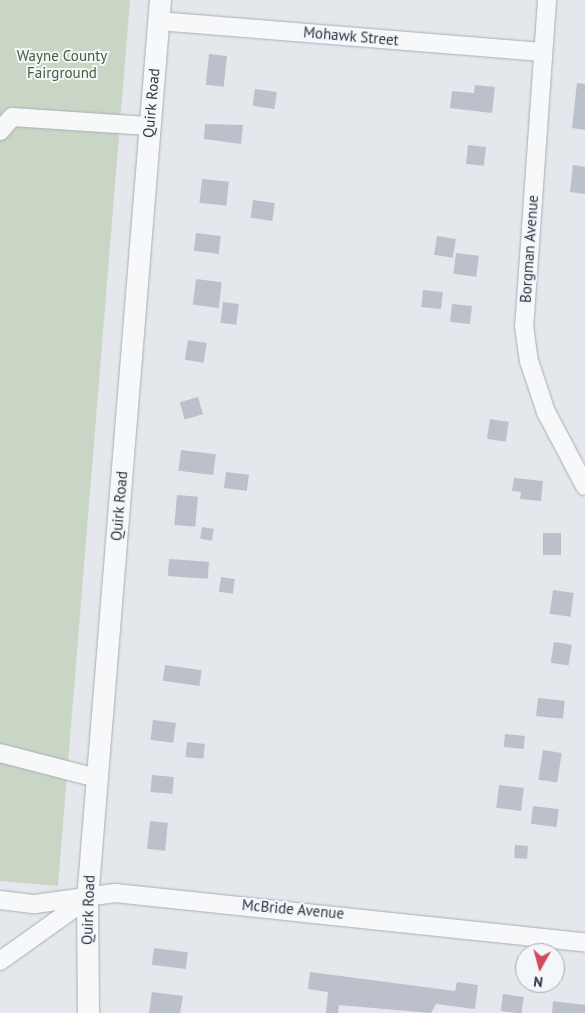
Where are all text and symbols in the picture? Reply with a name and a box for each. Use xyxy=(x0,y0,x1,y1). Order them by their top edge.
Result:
street label: Mohawk Street xyxy=(302,23,400,49)
park label: Wayne County Fairground xyxy=(17,46,107,81)
street label: Quirk Road xyxy=(139,67,163,139)
street label: Borgman Avenue xyxy=(516,194,542,304)
street label: Quirk Road xyxy=(107,470,131,542)
street label: Quirk Road xyxy=(78,875,98,945)
street label: McBride Avenue xyxy=(241,896,345,922)
north arrow xyxy=(515,943,565,993)
text: N xyxy=(533,972,544,991)

